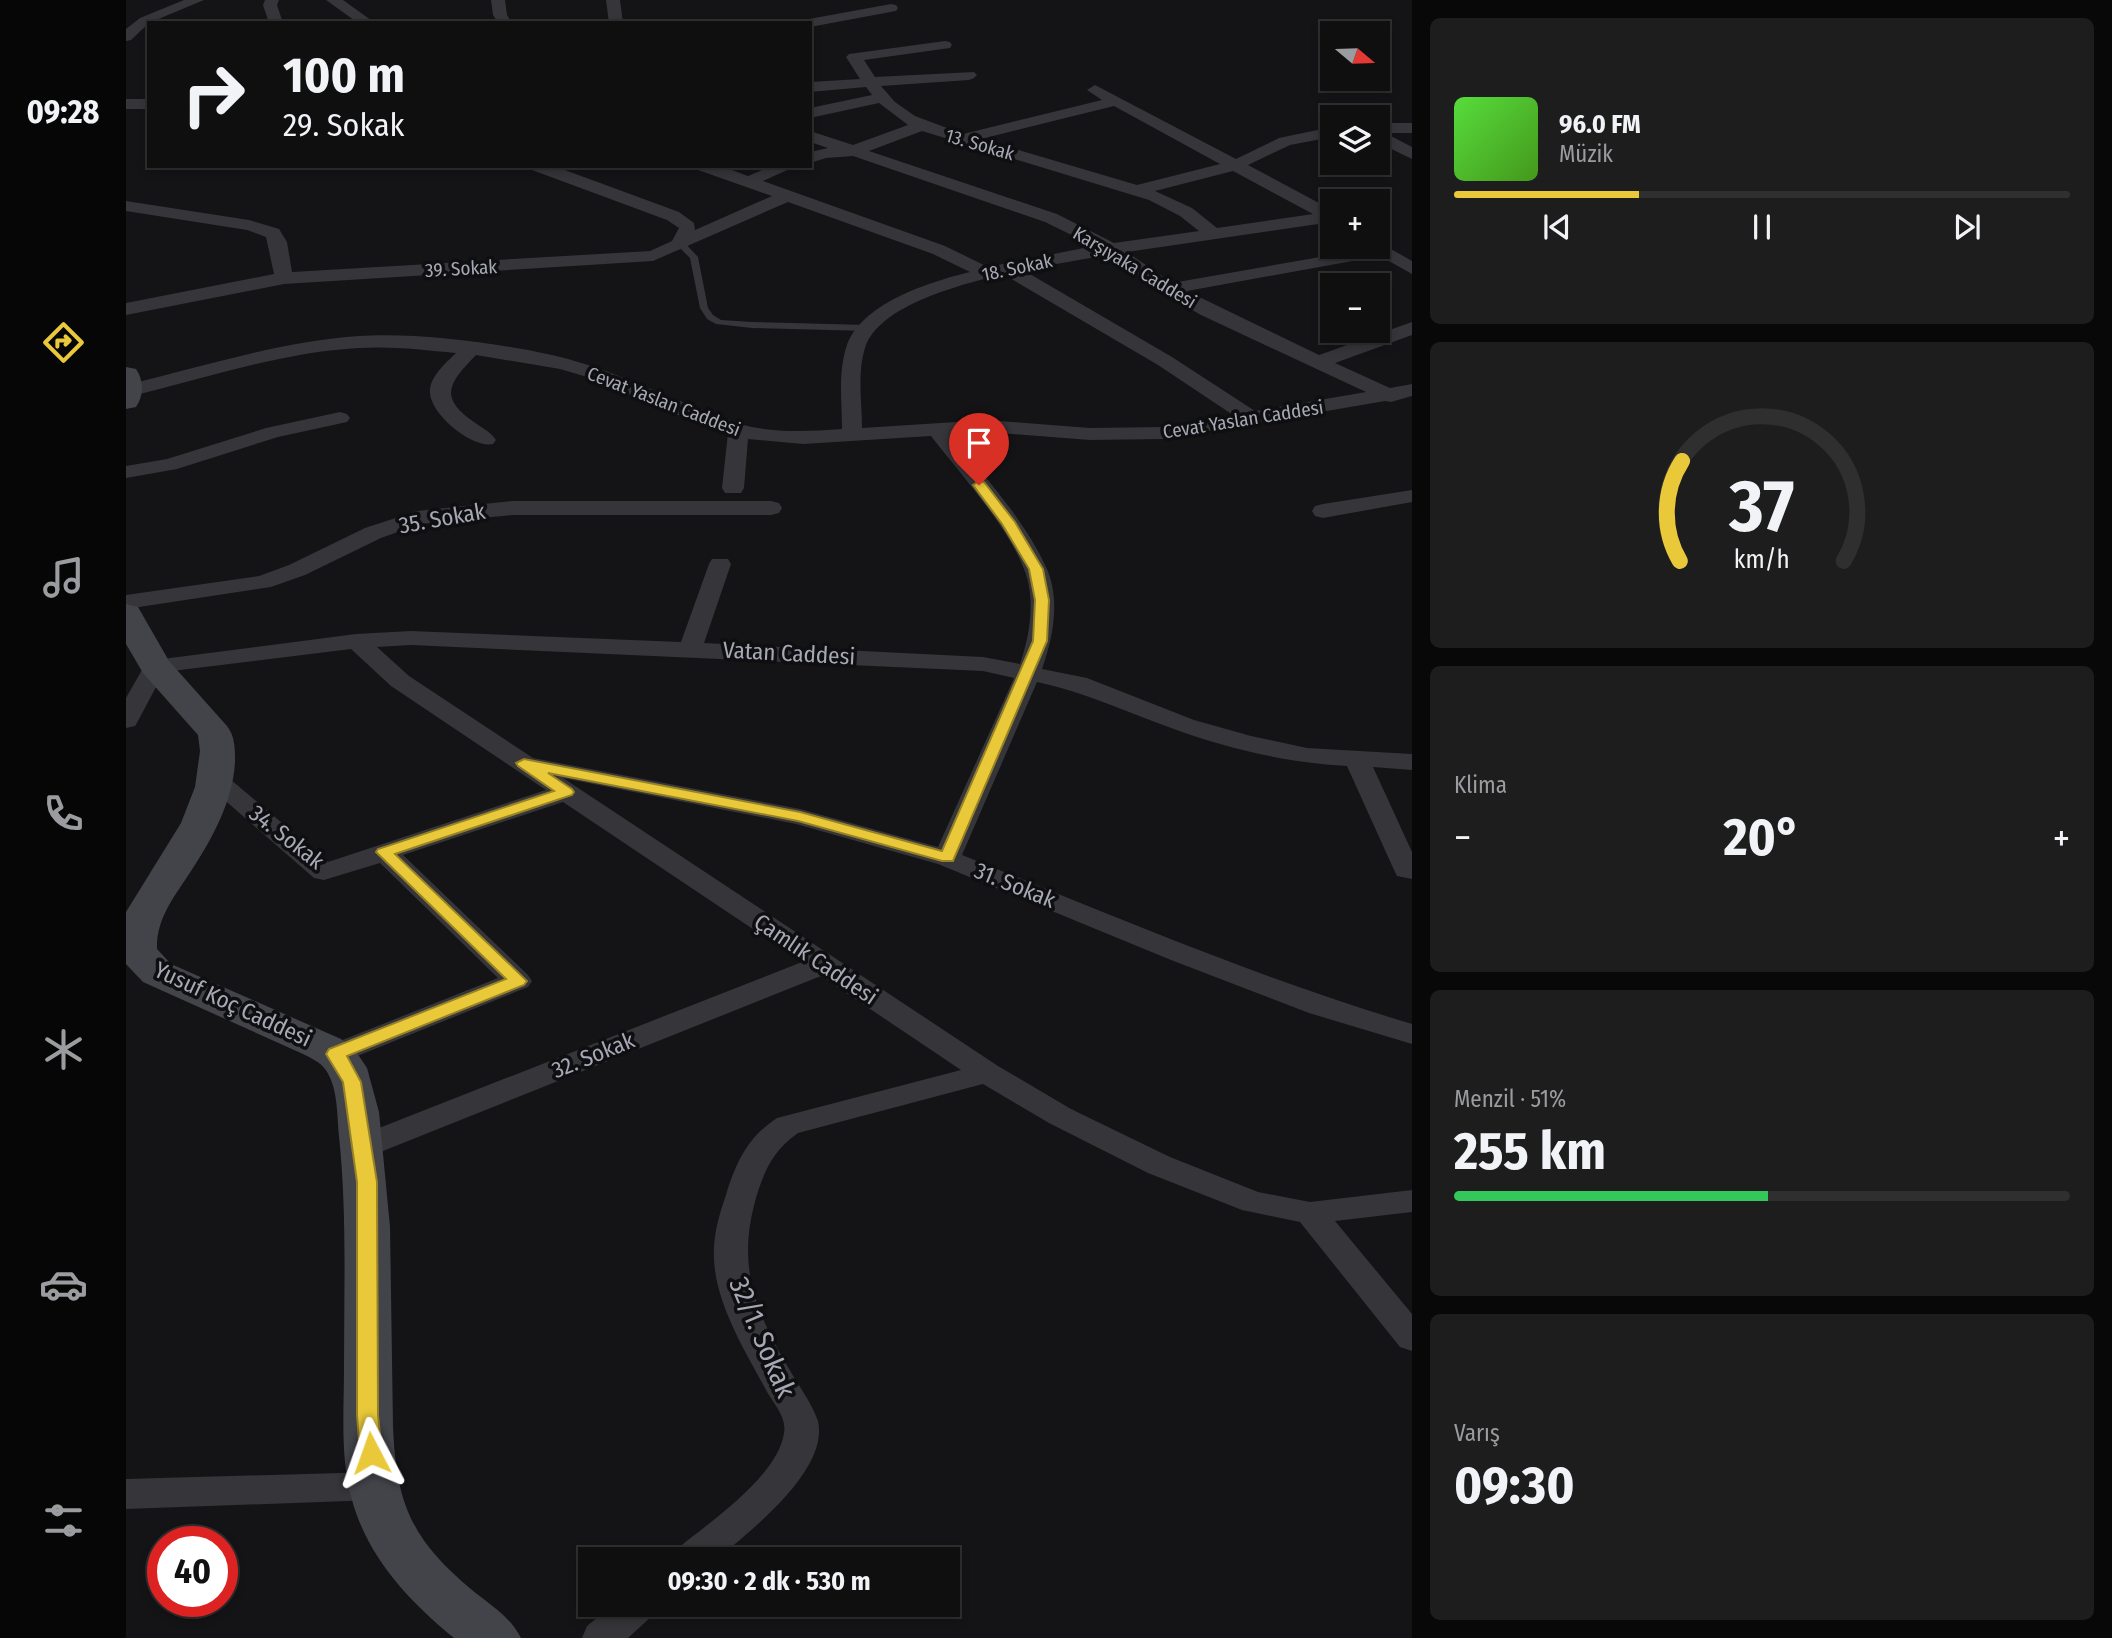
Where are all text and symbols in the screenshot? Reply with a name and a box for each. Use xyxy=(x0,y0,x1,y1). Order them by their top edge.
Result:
north arrow xyxy=(1320,21,1390,91)
map controls xyxy=(1320,21,1390,343)
text: 100 m xyxy=(283,46,405,105)
icon: right xyxy=(168,49,259,140)
text: 09:28 xyxy=(27,93,99,131)
button: layers xyxy=(1320,105,1390,175)
text: 29. Sokak xyxy=(283,106,404,144)
text: 96.0 FM xyxy=(1559,109,1641,140)
street label: 13. Sokak xyxy=(943,124,1017,165)
text: Müzik xyxy=(1559,140,1613,168)
button: + xyxy=(1320,189,1390,259)
icon: previous xyxy=(1538,208,1576,246)
icon: pause xyxy=(1743,208,1781,246)
icon: next xyxy=(1948,208,1986,246)
street label: Karşıyaka Caddesi xyxy=(1069,222,1201,313)
street label: 18. Sokak xyxy=(980,249,1055,286)
street label: 39. Sokak xyxy=(424,255,498,282)
button: − xyxy=(1320,273,1390,343)
icon: directions xyxy=(39,318,88,367)
street label: Cevat Yaslan Caddesi xyxy=(584,362,744,441)
street label: Cevat Yaslan Caddesi xyxy=(1161,395,1325,444)
pin xyxy=(949,413,1009,485)
icon: arrive xyxy=(960,424,998,462)
text: 37 xyxy=(1728,463,1795,550)
street label: 35. Sokak xyxy=(397,497,488,539)
text: km/h xyxy=(1734,545,1790,575)
icon: music xyxy=(39,553,88,602)
street label: Vatan Caddesi xyxy=(722,636,856,670)
text: Klima xyxy=(1454,771,1507,799)
icon: phone xyxy=(39,789,88,838)
street label: 34. Sokak xyxy=(244,799,330,875)
text: 20° xyxy=(1724,806,1800,869)
text: − xyxy=(1454,815,1471,861)
text: + xyxy=(2053,815,2070,861)
street label: 31. Sokak xyxy=(970,856,1060,914)
street label: Çamlık Caddesi xyxy=(749,907,883,1011)
street label: Yusuf Koç Caddesi xyxy=(150,955,316,1053)
icon: climate xyxy=(39,1025,88,1074)
street label: 32. Sokak xyxy=(548,1026,639,1084)
text: Menzil · 51% xyxy=(1454,1085,1566,1113)
text: 255 km xyxy=(1454,1120,1606,1183)
icon: car xyxy=(39,1260,88,1309)
street label: 32/1. Sokak xyxy=(722,1272,803,1403)
position arrow xyxy=(334,1416,408,1490)
text: Varış xyxy=(1454,1419,1500,1447)
text: 09:30 xyxy=(1454,1454,1575,1517)
icon: filters xyxy=(39,1496,88,1545)
speed limit sign: 40 xyxy=(147,1526,238,1617)
text: 09:30 · 2 dk · 530 m xyxy=(668,1566,870,1597)

